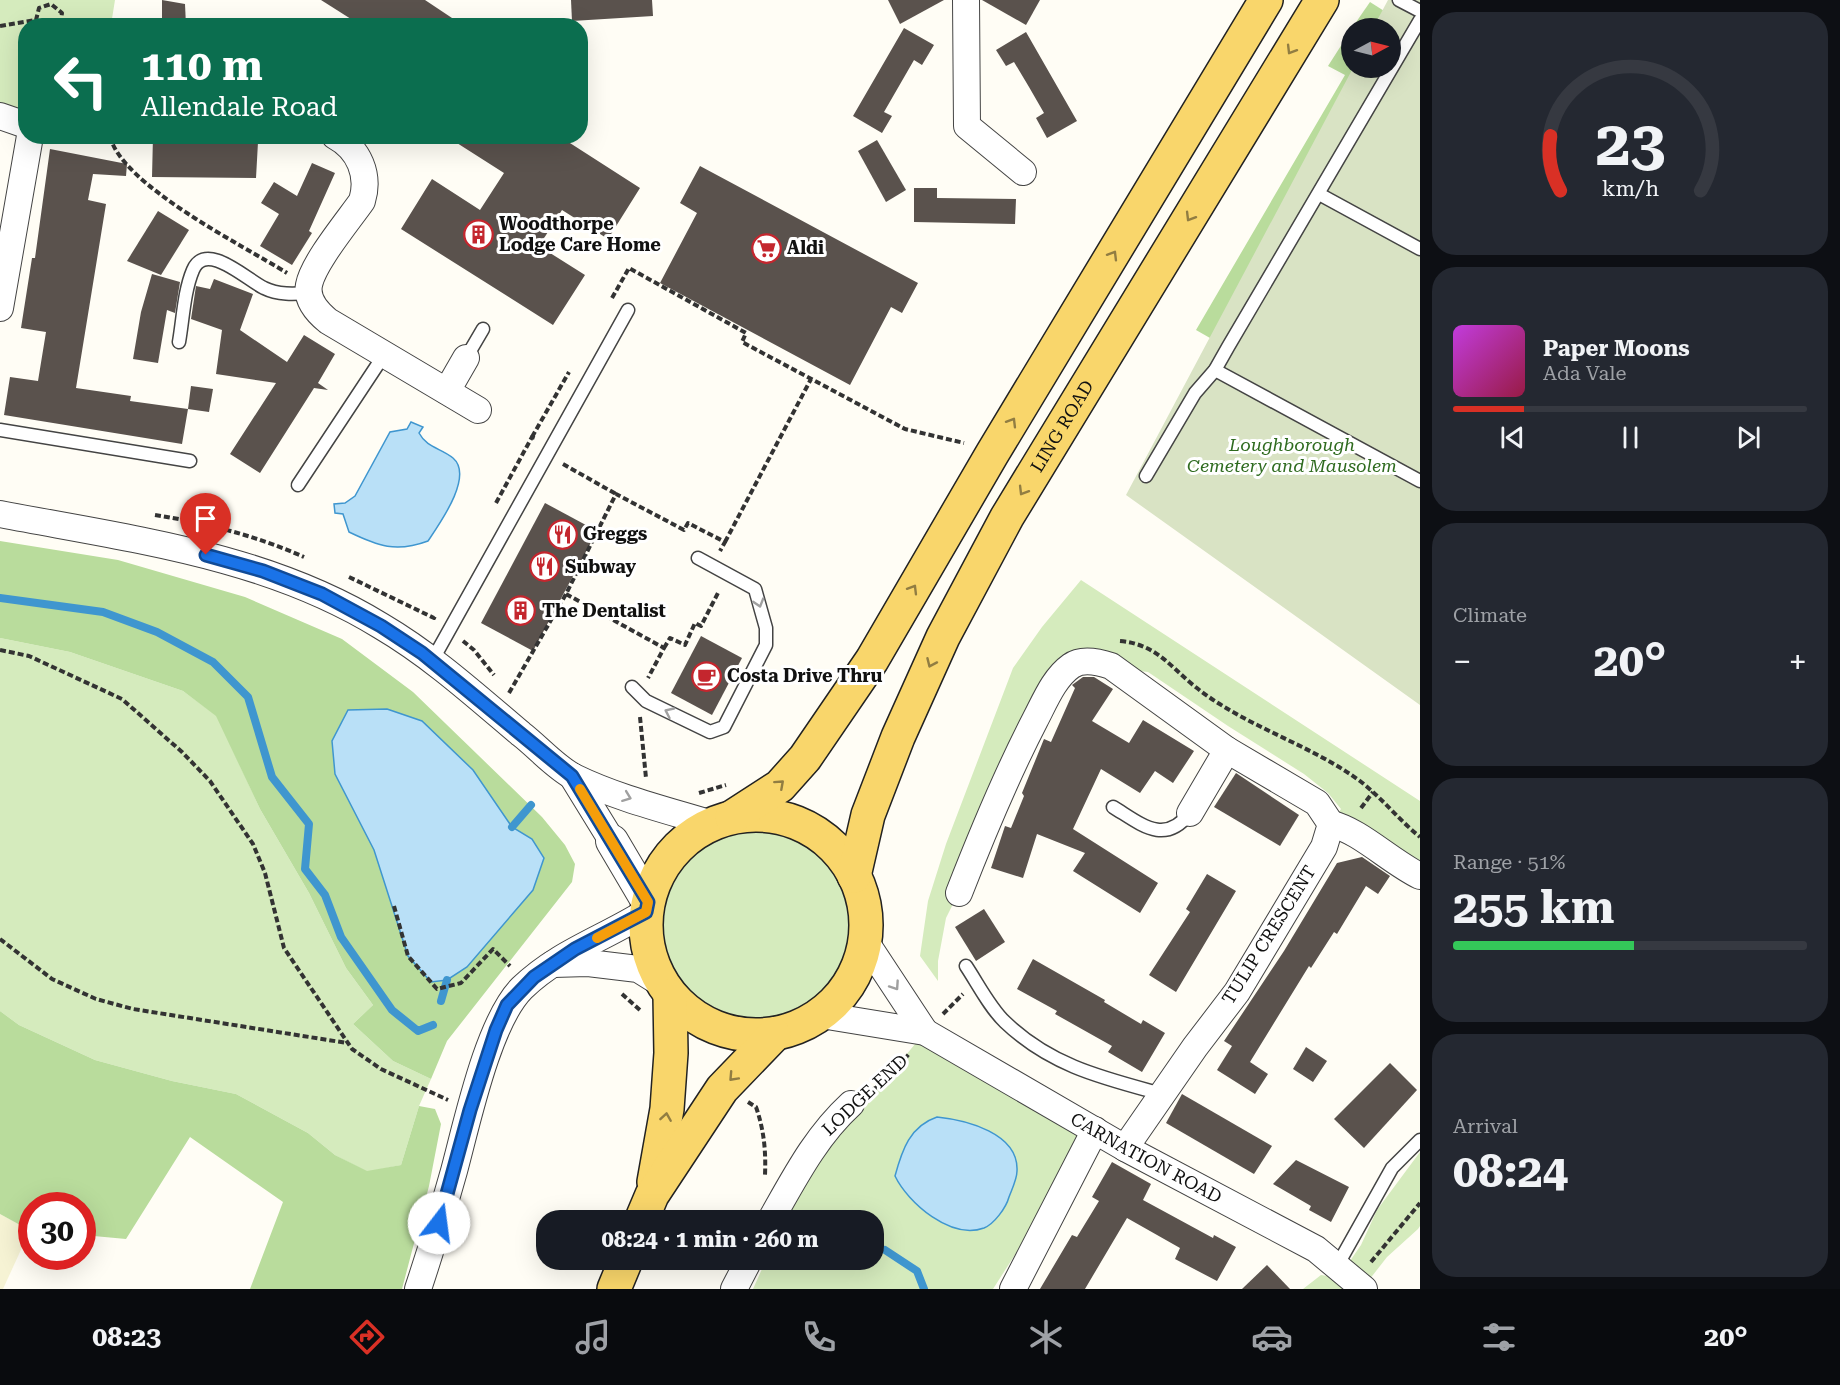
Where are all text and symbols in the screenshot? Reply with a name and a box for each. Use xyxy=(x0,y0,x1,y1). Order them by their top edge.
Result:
north arrow xyxy=(1341,18,1401,78)
map controls xyxy=(1341,18,1401,78)
text: 110 m xyxy=(141,41,263,90)
icon: left xyxy=(42,42,120,120)
one-way arrow xyxy=(1287,44,1299,54)
text: Allendale Road xyxy=(141,91,337,123)
text: 23 xyxy=(1595,107,1665,180)
text: km/h xyxy=(1601,176,1659,201)
one-way arrow xyxy=(1187,210,1198,221)
place label: Woodthorpe Lodge Care Home xyxy=(499,213,661,255)
building icon: Woodthorpe Lodge Care Home xyxy=(462,218,494,250)
supermarket icon: Aldi xyxy=(750,232,782,264)
place label: Aldi xyxy=(787,237,824,258)
one-way arrow xyxy=(1106,251,1117,261)
text: Paper Moons xyxy=(1543,336,1690,361)
text: Ada Vale xyxy=(1543,361,1626,385)
street label: LING ROAD xyxy=(1026,376,1098,476)
one-way arrow xyxy=(1005,418,1017,428)
icon: previous xyxy=(1496,421,1529,454)
icon: pause xyxy=(1614,421,1647,454)
icon: next xyxy=(1732,421,1765,454)
park label: Loughborough Cemetery and Mausolem xyxy=(1187,434,1397,476)
one-way arrow xyxy=(1019,485,1031,495)
pin xyxy=(180,493,231,555)
icon: arrive xyxy=(189,502,222,535)
restaurant icon: Greggs xyxy=(546,518,578,550)
place label: Greggs xyxy=(583,523,647,544)
restaurant icon: Subway xyxy=(528,551,560,583)
place label: Subway xyxy=(565,556,636,577)
one-way arrow xyxy=(906,585,917,595)
building icon: The Dentalist xyxy=(505,595,537,627)
one-way arrow xyxy=(752,597,764,608)
place label: The Dentalist xyxy=(542,600,666,621)
text: Climate xyxy=(1453,603,1527,627)
text: 20° xyxy=(1594,634,1666,687)
text: − xyxy=(1453,642,1471,681)
text: + xyxy=(1789,642,1807,681)
one-way arrow xyxy=(927,656,939,667)
cafe icon: Costa Drive Thru xyxy=(690,660,722,692)
place label: Costa Drive Thru xyxy=(727,665,882,686)
one-way arrow xyxy=(665,708,676,720)
one-way arrow xyxy=(773,781,784,792)
one-way arrow xyxy=(621,790,632,802)
text: Range · 51% xyxy=(1453,850,1565,874)
street label: TULIP CRESCENT xyxy=(1217,861,1320,1008)
text: 255 km xyxy=(1453,881,1614,934)
one-way arrow xyxy=(888,980,899,991)
street label: LODGE END xyxy=(818,1050,912,1140)
one-way arrow xyxy=(730,1070,741,1081)
street label: CARNATION ROAD xyxy=(1067,1108,1226,1207)
one-way arrow xyxy=(659,1112,672,1122)
text: Arrival xyxy=(1453,1114,1518,1138)
text: 08:24 xyxy=(1453,1145,1568,1198)
position arrow xyxy=(407,1191,471,1255)
speed limit sign: 30 xyxy=(18,1192,96,1270)
text: 08:24 · 1 min · 260 m xyxy=(601,1227,819,1252)
icon: directions xyxy=(346,1316,388,1358)
icon: music xyxy=(572,1316,614,1358)
icon: phone xyxy=(798,1316,840,1358)
icon: climate xyxy=(1025,1316,1067,1358)
icon: car xyxy=(1251,1316,1293,1358)
icon: filters xyxy=(1478,1316,1520,1358)
text: 08:23 xyxy=(92,1321,161,1353)
text: 20° xyxy=(1704,1321,1748,1353)

